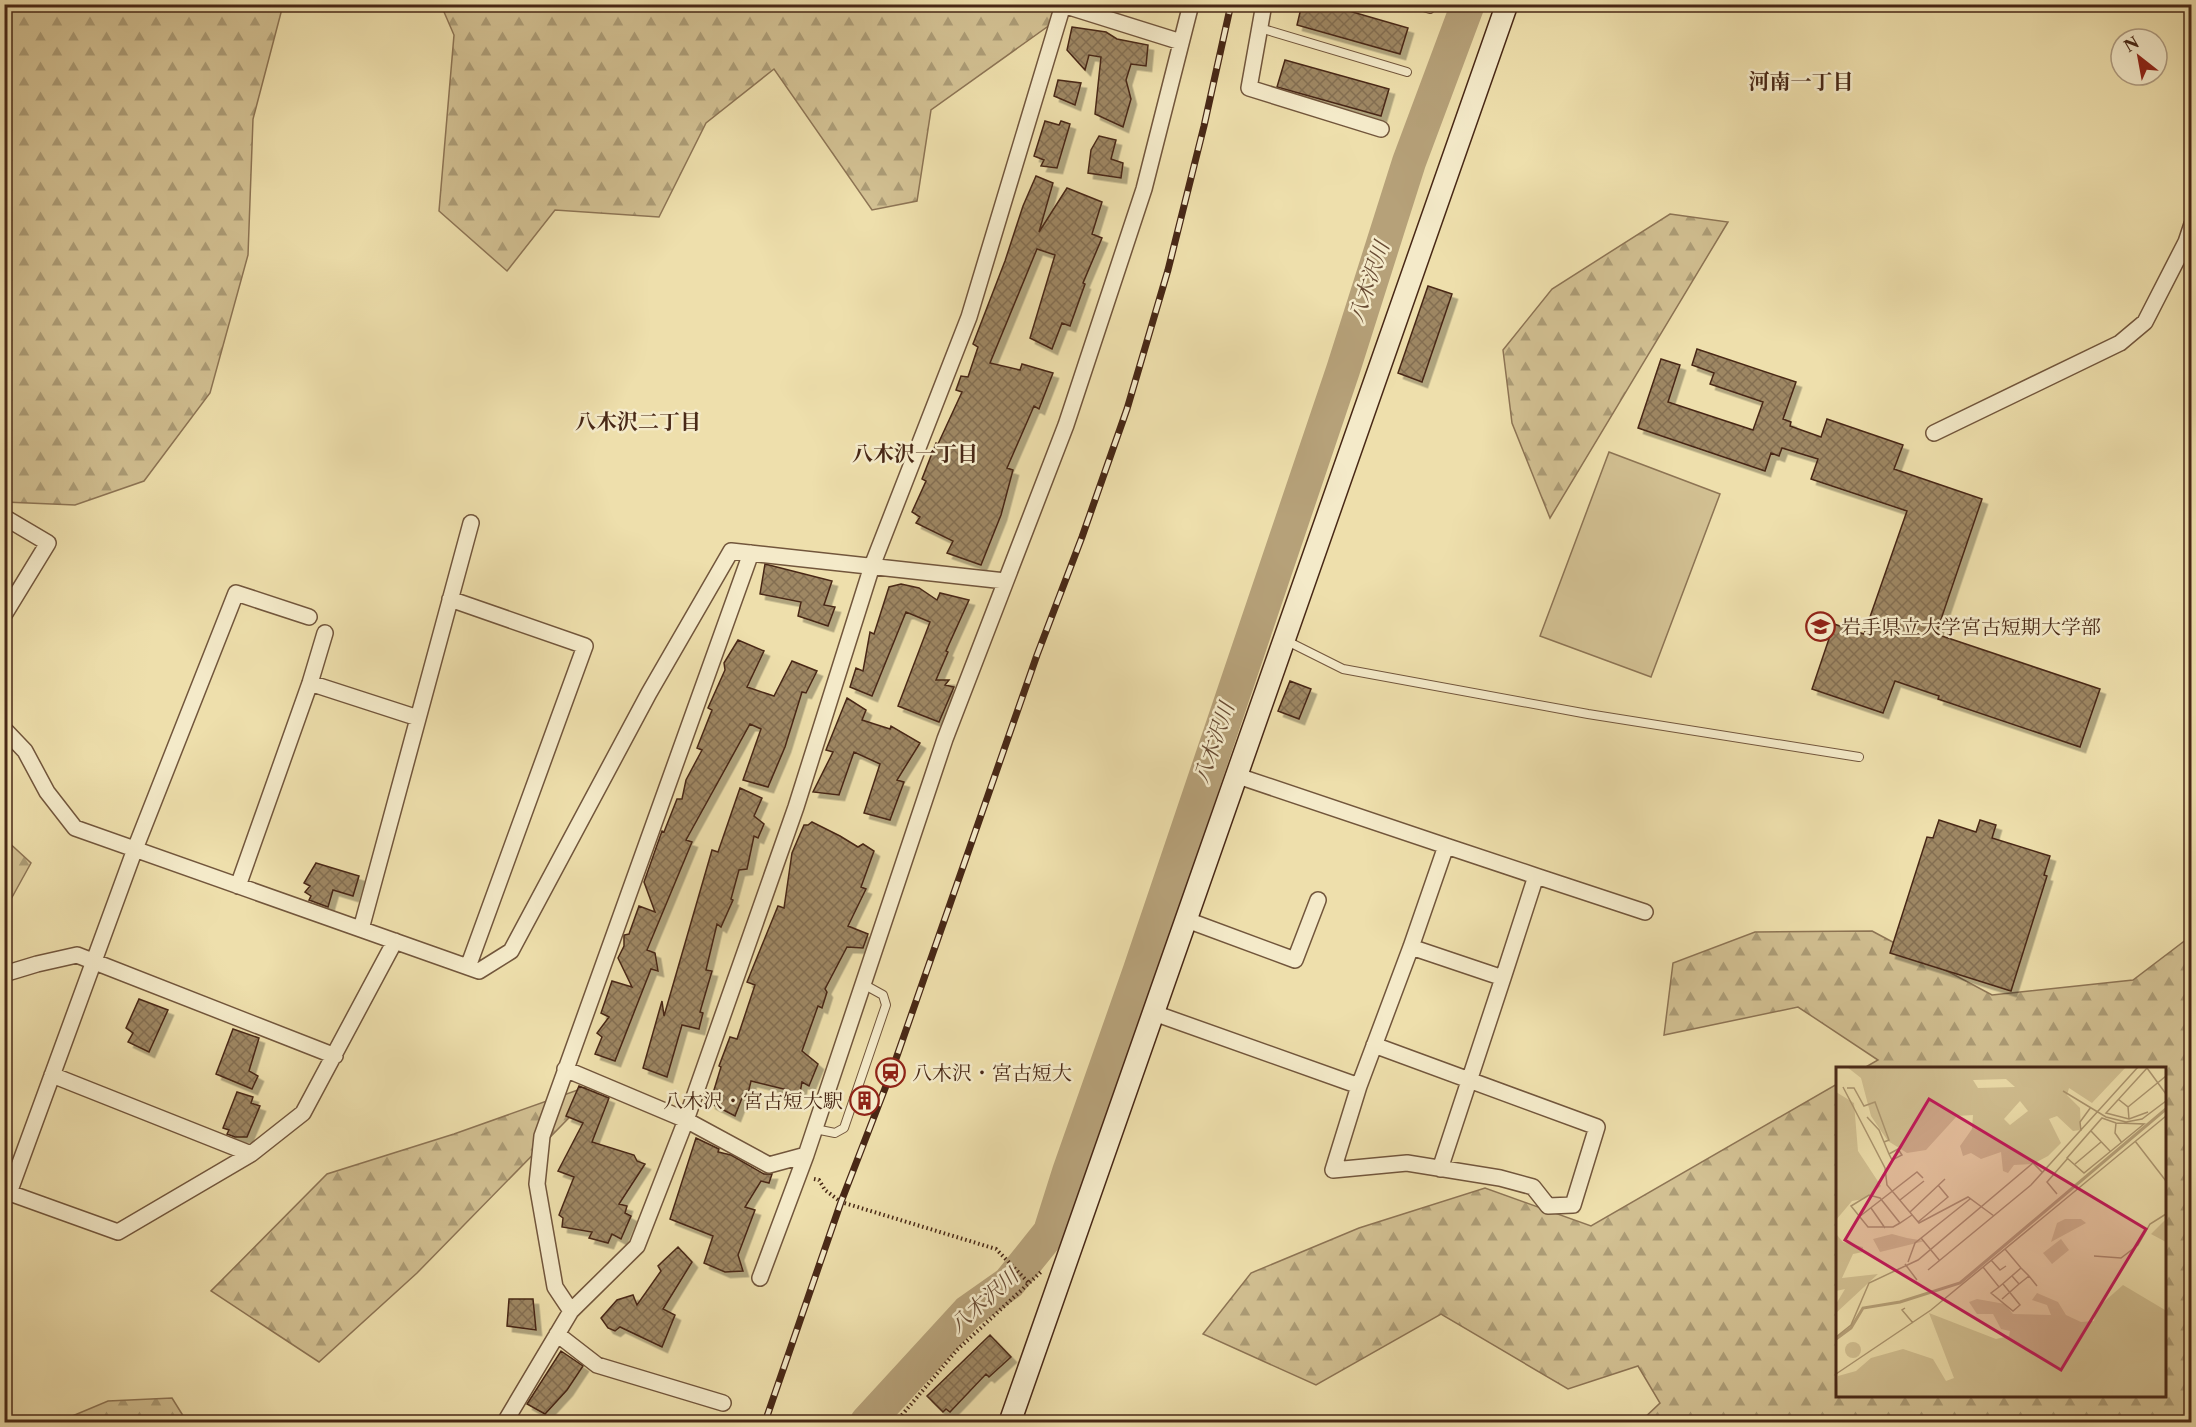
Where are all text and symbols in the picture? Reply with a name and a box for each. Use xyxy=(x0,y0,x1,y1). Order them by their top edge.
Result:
north arrow xyxy=(2109,27,2169,87)
text: N xyxy=(2120,32,2142,56)
district label: 河南一丁目 xyxy=(1749,69,1854,94)
water label: 八木沢川 xyxy=(1343,236,1395,326)
district label: 八木沢二丁目 xyxy=(575,409,701,434)
district label: 八木沢一丁目 xyxy=(852,441,978,466)
school or university icon: 岩手県立大学宮古短期大学部 xyxy=(1804,611,1836,643)
place label: 岩手県立大学宮古短期大学部 xyxy=(1841,615,2101,639)
water label: 八木沢川 xyxy=(1188,697,1240,787)
station icon: 八木沢・宮古短大 xyxy=(875,1057,907,1089)
place label: 八木沢・宮古短大 xyxy=(912,1061,1072,1085)
inset map xyxy=(1836,1067,2166,1397)
building icon: 八木沢・宮古短大駅 xyxy=(848,1085,880,1117)
place label: 八木沢・宮古短大駅 xyxy=(663,1089,843,1113)
water label: 八木沢川 xyxy=(944,1262,1025,1338)

